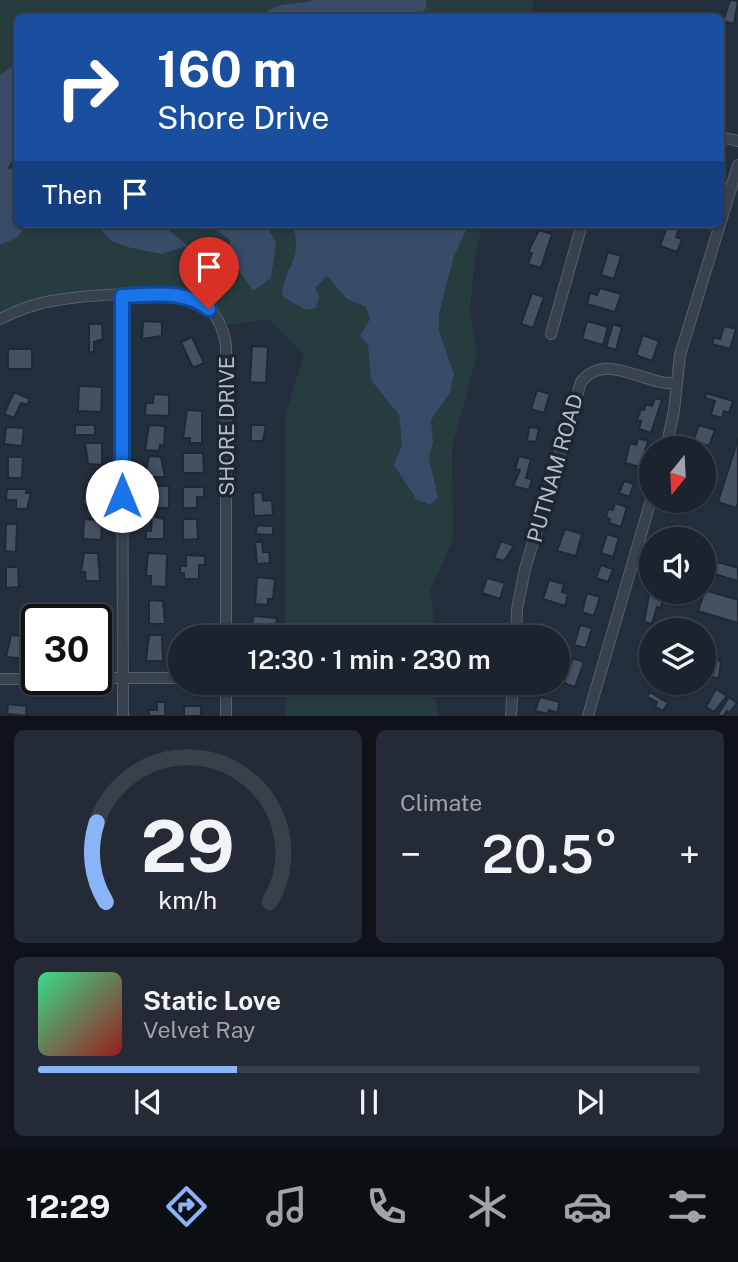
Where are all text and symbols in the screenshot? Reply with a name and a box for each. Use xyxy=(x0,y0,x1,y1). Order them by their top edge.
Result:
text: 160 m xyxy=(157,40,297,98)
icon: right xyxy=(42,42,133,133)
text: Shore Drive xyxy=(157,99,330,136)
icon: arrive xyxy=(116,175,154,213)
text: Then xyxy=(42,179,102,210)
pin xyxy=(179,237,239,309)
icon: arrive xyxy=(190,248,228,286)
street label: SHORE DRIVE xyxy=(214,356,239,496)
street label: PUTNAM ROAD xyxy=(522,391,588,545)
north arrow xyxy=(639,436,716,513)
map controls xyxy=(639,436,716,695)
position arrow xyxy=(85,459,159,533)
button: sound xyxy=(639,527,716,604)
speed limit sign: 30 xyxy=(21,604,112,695)
button: layers xyxy=(639,618,716,695)
text: 12:30 · 1 min · 230 m xyxy=(247,644,491,675)
text: Climate xyxy=(400,789,482,816)
text: 29 xyxy=(141,804,235,889)
text: 20.5° xyxy=(482,824,618,885)
text: − xyxy=(400,832,421,877)
text: + xyxy=(679,832,700,877)
text: km/h xyxy=(159,885,217,915)
text: Static Love xyxy=(143,985,281,1016)
text: Velvet Ray xyxy=(143,1016,255,1043)
icon: previous xyxy=(129,1083,167,1121)
icon: pause xyxy=(350,1083,388,1121)
icon: next xyxy=(571,1083,609,1121)
icon: directions xyxy=(162,1182,211,1231)
icon: music xyxy=(262,1182,311,1231)
icon: phone xyxy=(362,1182,411,1231)
icon: climate xyxy=(463,1182,512,1231)
icon: car xyxy=(563,1182,612,1231)
icon: filters xyxy=(663,1182,712,1231)
text: 12:29 xyxy=(26,1188,110,1225)

